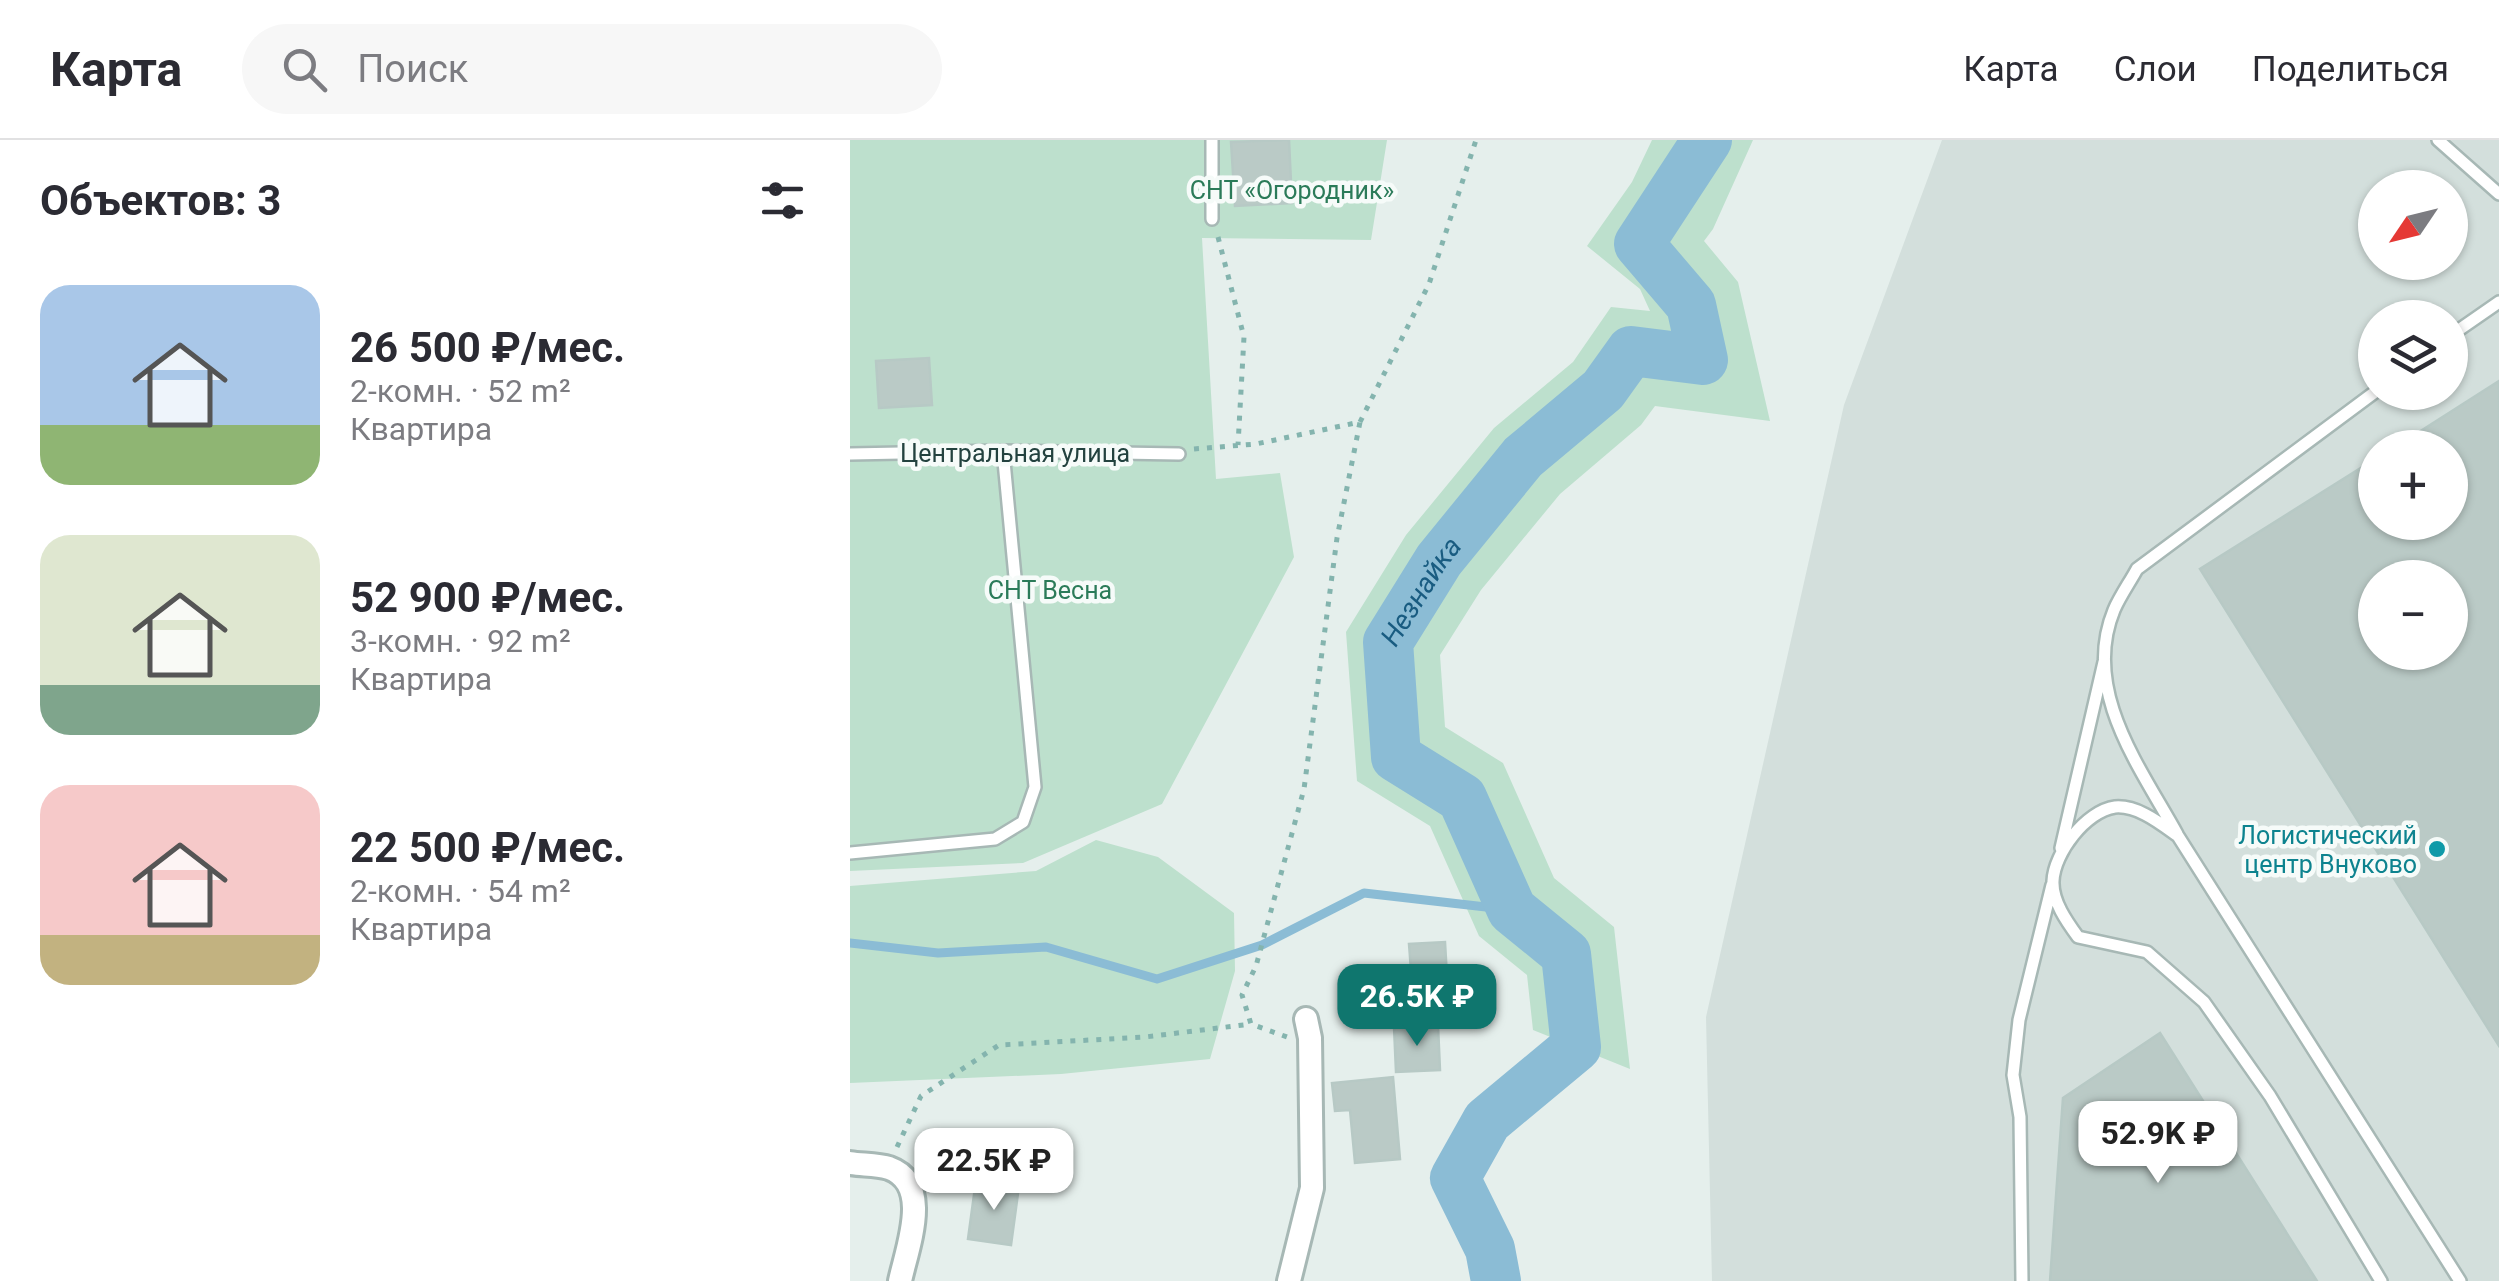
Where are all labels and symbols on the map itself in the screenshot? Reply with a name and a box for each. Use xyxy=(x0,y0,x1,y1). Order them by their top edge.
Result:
north arrow xyxy=(2358,170,2468,280)
park label: СНТ «Огородник» xyxy=(1190,176,1394,205)
street label: Центральная улица xyxy=(900,439,1130,468)
water label: Незнайка xyxy=(1373,530,1468,652)
park label: СНТ Весна xyxy=(988,576,1112,605)
place label: Логистический центр Внуково xyxy=(2238,821,2417,879)
marker: Логистический центр Внуково xyxy=(2426,838,2448,860)
pin: 26.5K ₽ xyxy=(1325,964,1509,1049)
pin: 52.9K ₽ xyxy=(2066,1101,2250,1186)
pin: 22.5K ₽ xyxy=(902,1128,1086,1213)

